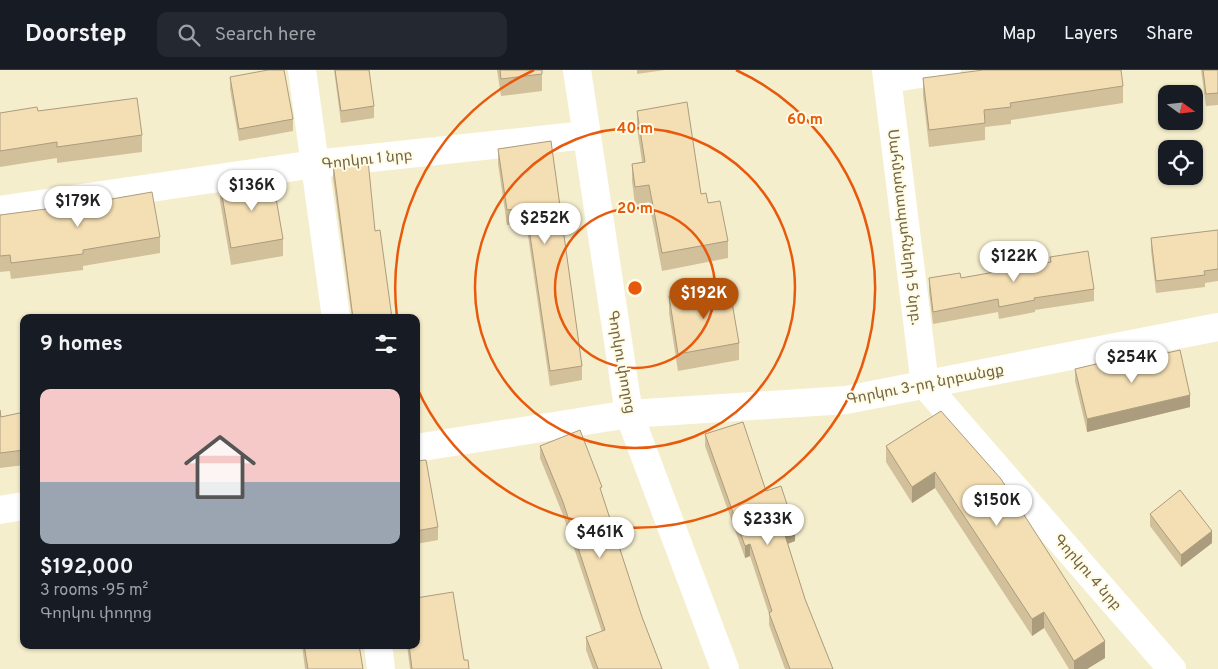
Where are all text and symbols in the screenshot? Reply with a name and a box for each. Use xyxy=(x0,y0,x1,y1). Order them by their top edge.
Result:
search box xyxy=(157,12,507,57)
text: Doorstep xyxy=(25,20,127,50)
icon: search xyxy=(175,21,203,49)
text: Search here xyxy=(215,23,316,47)
text: Map xyxy=(1002,23,1036,46)
text: Layers xyxy=(1064,23,1118,46)
text: Share xyxy=(1146,23,1193,46)
north arrow xyxy=(1158,85,1202,130)
map controls xyxy=(1158,85,1203,185)
text: 60 m xyxy=(787,111,823,130)
text: 40 m xyxy=(617,120,653,139)
street label: Սահմանապահների 5 նրբ. xyxy=(882,128,925,326)
button: locate xyxy=(1158,140,1203,185)
street label: Գորկու 1 նրբ xyxy=(321,146,414,175)
pin: $136K xyxy=(217,170,287,212)
text: $136K xyxy=(229,176,275,196)
pin: $179K xyxy=(43,186,113,228)
text: $179K xyxy=(55,192,101,212)
text: 20 m xyxy=(617,200,653,219)
pin: $252K xyxy=(510,202,580,245)
text: $252K xyxy=(520,209,570,229)
pin: $122K xyxy=(979,240,1049,283)
text: $122K xyxy=(991,247,1037,267)
pin: $192K xyxy=(669,278,739,320)
centre of rings xyxy=(626,279,644,297)
text: $192K xyxy=(681,284,728,304)
street label: Գորկու փողոց xyxy=(602,309,639,416)
icon: filters xyxy=(372,330,400,358)
text: 9 homes xyxy=(40,331,123,358)
pin: $254K xyxy=(1097,342,1167,384)
text: $254K xyxy=(1106,348,1158,368)
street label: Գորկու 3-րդ նրբանցք xyxy=(845,361,1006,410)
icon: home xyxy=(175,422,265,512)
pin: $150K xyxy=(962,484,1032,527)
text: $150K xyxy=(973,491,1021,511)
pin: $233K xyxy=(733,504,803,546)
text: $233K xyxy=(743,510,793,530)
pin: $461K xyxy=(565,516,635,559)
text: $461K xyxy=(576,523,624,543)
street label: Գորկու 4 նրբ xyxy=(1049,531,1125,615)
text: $192,000 xyxy=(40,554,134,581)
text: 3 rooms · 95 m² xyxy=(40,581,148,601)
text: Գորկու փողոց xyxy=(40,604,152,624)

